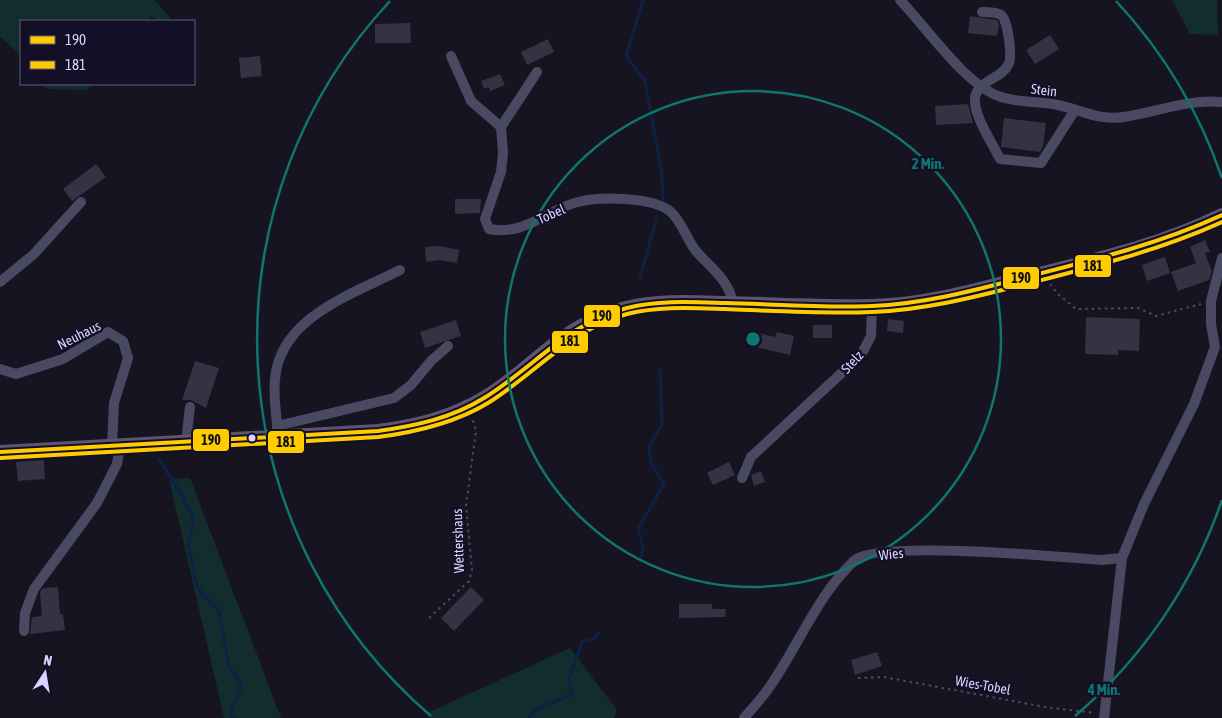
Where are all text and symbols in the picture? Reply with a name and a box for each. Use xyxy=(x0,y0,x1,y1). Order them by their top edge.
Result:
legend xyxy=(20,20,195,85)
text: 190 xyxy=(65,31,86,48)
text: 181 xyxy=(65,56,86,73)
street label: Stein xyxy=(1030,81,1058,99)
text: 2 Min. xyxy=(912,155,945,172)
street label: Tobel xyxy=(535,201,568,227)
line badge: 181 xyxy=(1074,254,1112,278)
text: 181 xyxy=(1083,258,1103,274)
line badge: 190 xyxy=(1002,266,1040,290)
text: 190 xyxy=(1011,270,1031,286)
line badge: 190 xyxy=(583,304,621,328)
text: 190 xyxy=(592,308,612,324)
street label: Neuhaus xyxy=(55,317,103,353)
line badge: 181 xyxy=(551,330,589,354)
centre of rings xyxy=(744,330,762,348)
text: 181 xyxy=(560,333,580,349)
street label: Stelz xyxy=(838,347,866,377)
line badge: 190 xyxy=(192,428,230,452)
line badge: 181 xyxy=(267,430,305,454)
text: 190 xyxy=(201,432,221,448)
unlabelled marker xyxy=(247,433,257,443)
text: 181 xyxy=(276,434,296,450)
street label: Wettershaus xyxy=(449,508,467,573)
street label: Wies xyxy=(878,545,904,563)
north arrow xyxy=(20,648,70,698)
text: N xyxy=(42,652,53,669)
street label: Wies-Tobel xyxy=(954,672,1012,698)
text: 4 Min. xyxy=(1087,681,1121,698)

